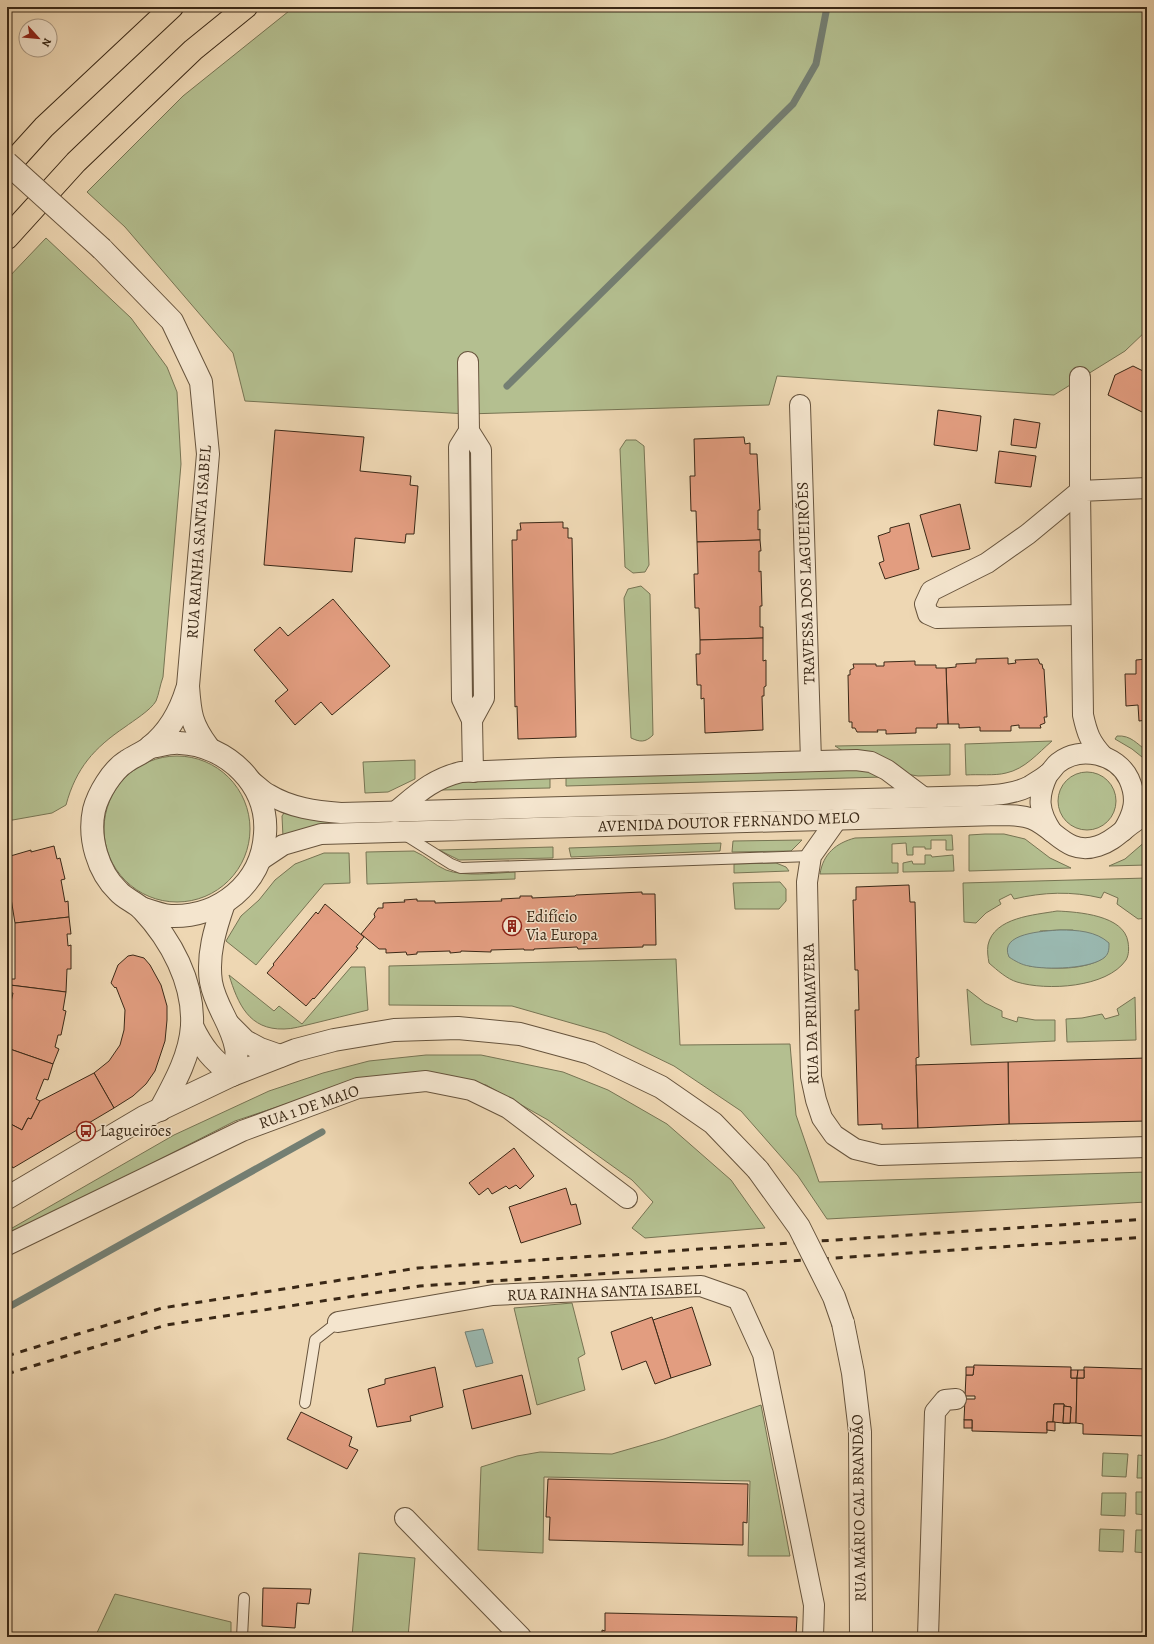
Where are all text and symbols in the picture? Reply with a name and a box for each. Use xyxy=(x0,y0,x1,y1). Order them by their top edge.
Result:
north arrow xyxy=(18,18,58,58)
text: N xyxy=(38,35,55,49)
street label: RUA RAINHA SANTA ISABEL xyxy=(181,444,217,640)
street label: TRAVESSA DOS LAGUEIRÕES xyxy=(791,481,821,685)
street label: AVENIDA DOUTOR FERNANDO MELO xyxy=(597,806,860,838)
place label: Edifício Via Europa xyxy=(525,906,598,946)
building icon: Edifício Via Europa xyxy=(501,915,523,937)
street label: RUA DA PRIMAVERA xyxy=(798,942,824,1085)
street label: RUA 1 DE MAIO xyxy=(256,1080,362,1134)
bus stop icon: Lagueirões xyxy=(75,1120,97,1142)
place label: Lagueirões xyxy=(100,1120,171,1142)
street label: RUA RAINHA SANTA ISABEL xyxy=(507,1278,702,1306)
street label: RUA MÁRIO CAL BRANDÃO xyxy=(846,1414,872,1602)

